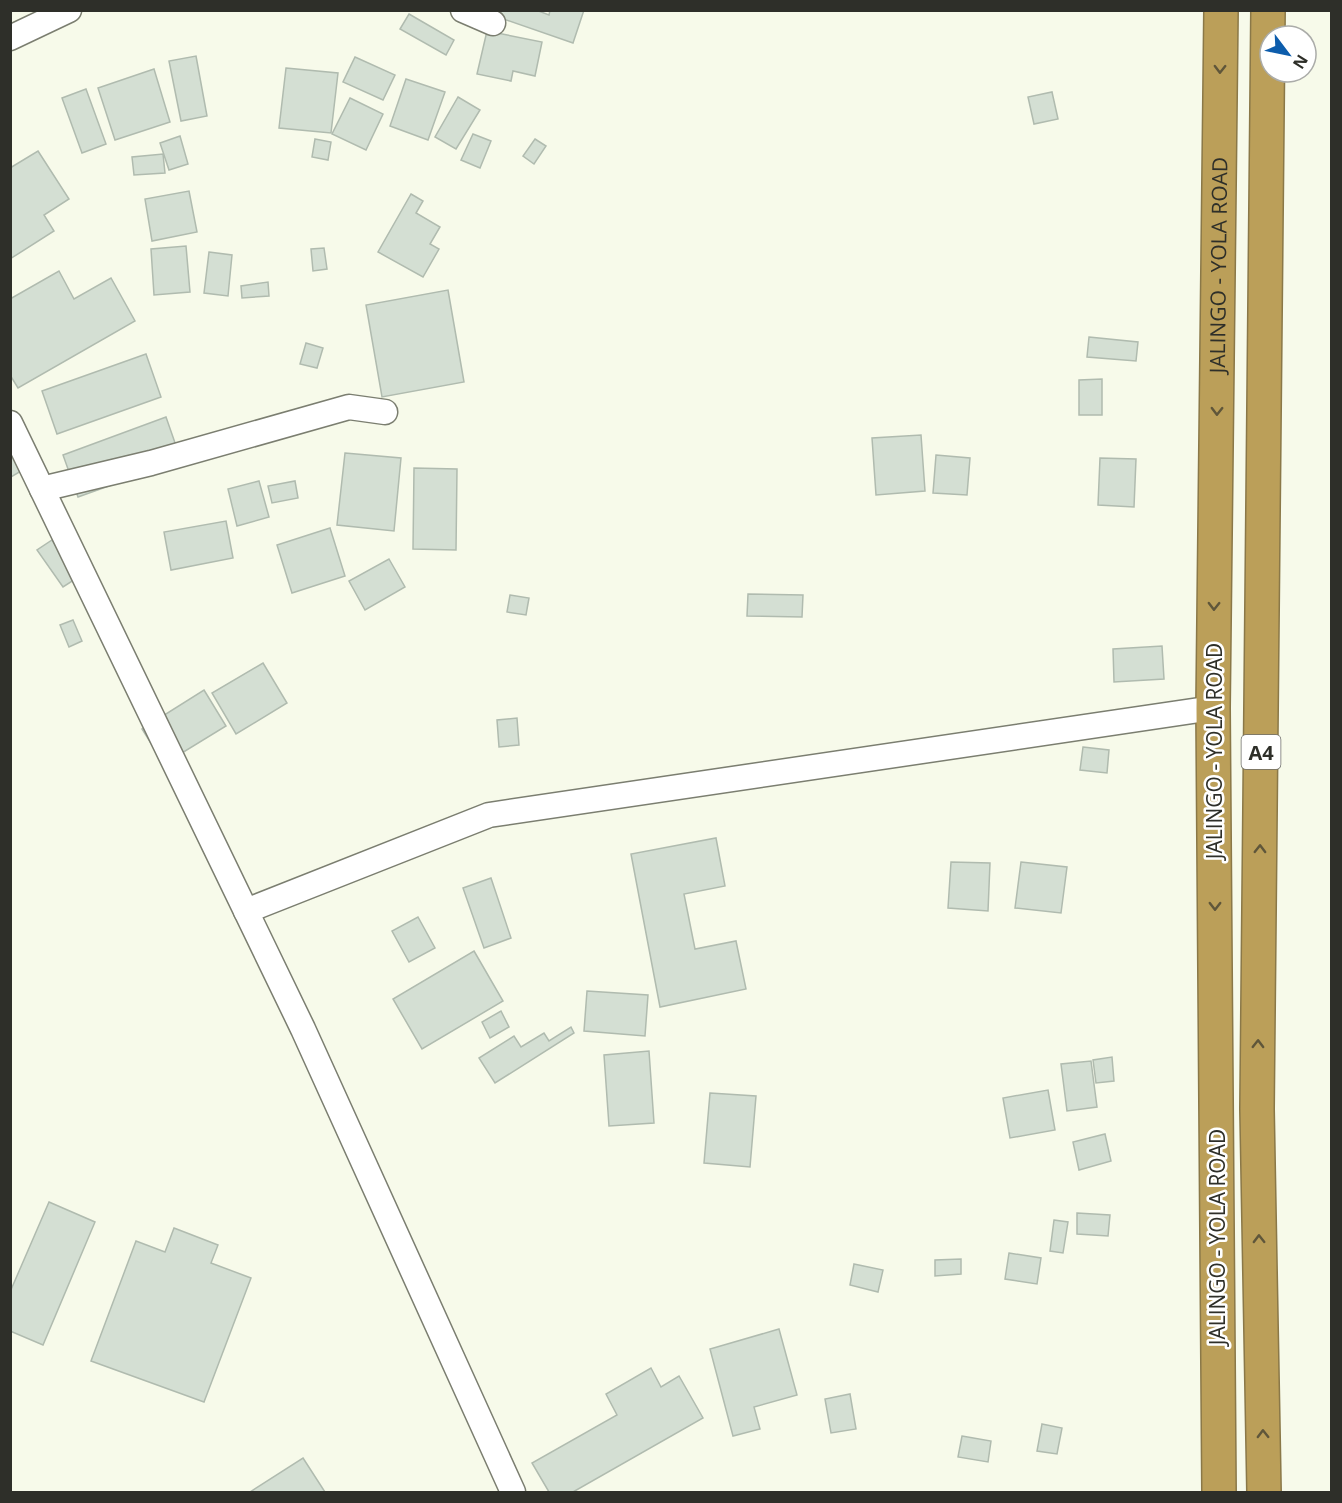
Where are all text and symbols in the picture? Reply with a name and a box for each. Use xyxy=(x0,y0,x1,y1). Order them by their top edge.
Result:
north arrow xyxy=(1258,24,1318,84)
text: N xyxy=(1288,51,1313,73)
one-way arrow xyxy=(1214,64,1226,73)
street label: JALINGO - YOLA ROAD xyxy=(1203,157,1233,375)
one-way arrow xyxy=(1210,406,1223,415)
one-way arrow xyxy=(1208,601,1221,610)
street label: JALINGO - YOLA ROAD xyxy=(1200,643,1228,861)
road number: A4 xyxy=(1242,735,1280,769)
one-way arrow xyxy=(1254,845,1266,854)
one-way arrow xyxy=(1209,901,1221,910)
one-way arrow xyxy=(1252,1040,1264,1049)
street label: JALINGO - YOLA ROAD xyxy=(1203,1129,1231,1347)
one-way arrow xyxy=(1253,1235,1265,1244)
one-way arrow xyxy=(1256,1430,1269,1439)

